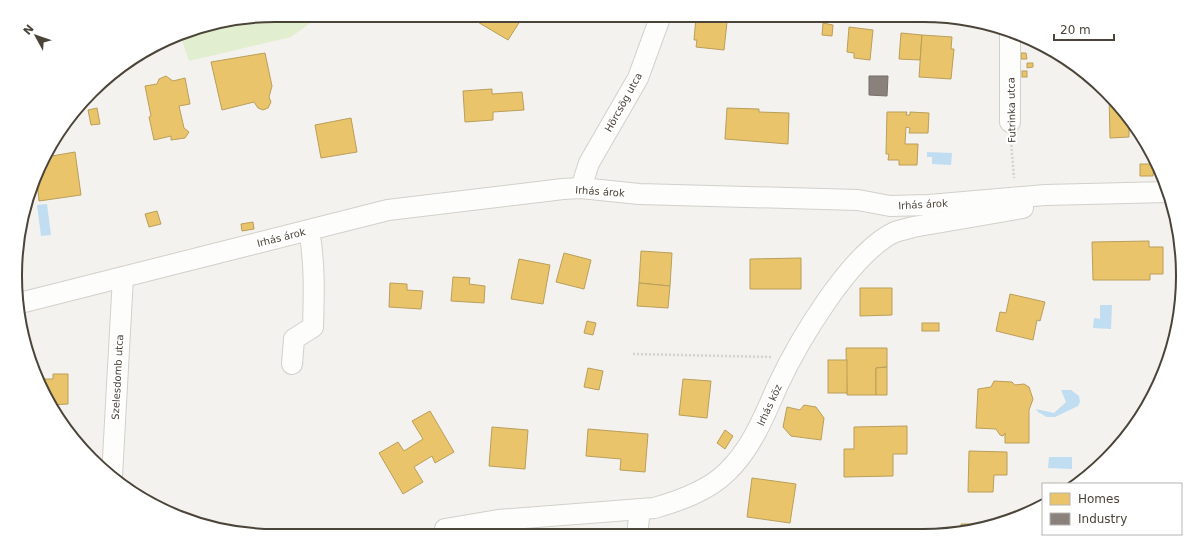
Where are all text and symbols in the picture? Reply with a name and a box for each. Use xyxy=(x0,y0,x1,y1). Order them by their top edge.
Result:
north arrow xyxy=(16,16,56,56)
scale bar xyxy=(1054,16,1114,42)
text: N xyxy=(21,22,37,38)
text: 20 m xyxy=(1060,23,1091,37)
street label: Hörcsög utca xyxy=(603,71,644,134)
street label: Futrinka utca xyxy=(1005,77,1018,143)
street label: Irhás árok xyxy=(575,184,625,199)
street label: Irhás árok xyxy=(898,198,948,211)
street label: Irhás árok xyxy=(256,226,307,249)
street label: Szelesdomb utca xyxy=(110,334,125,420)
street label: Irhás köz xyxy=(755,383,784,428)
legend xyxy=(1042,483,1182,535)
text: Homes xyxy=(1078,492,1120,506)
text: Industry xyxy=(1078,512,1127,526)

